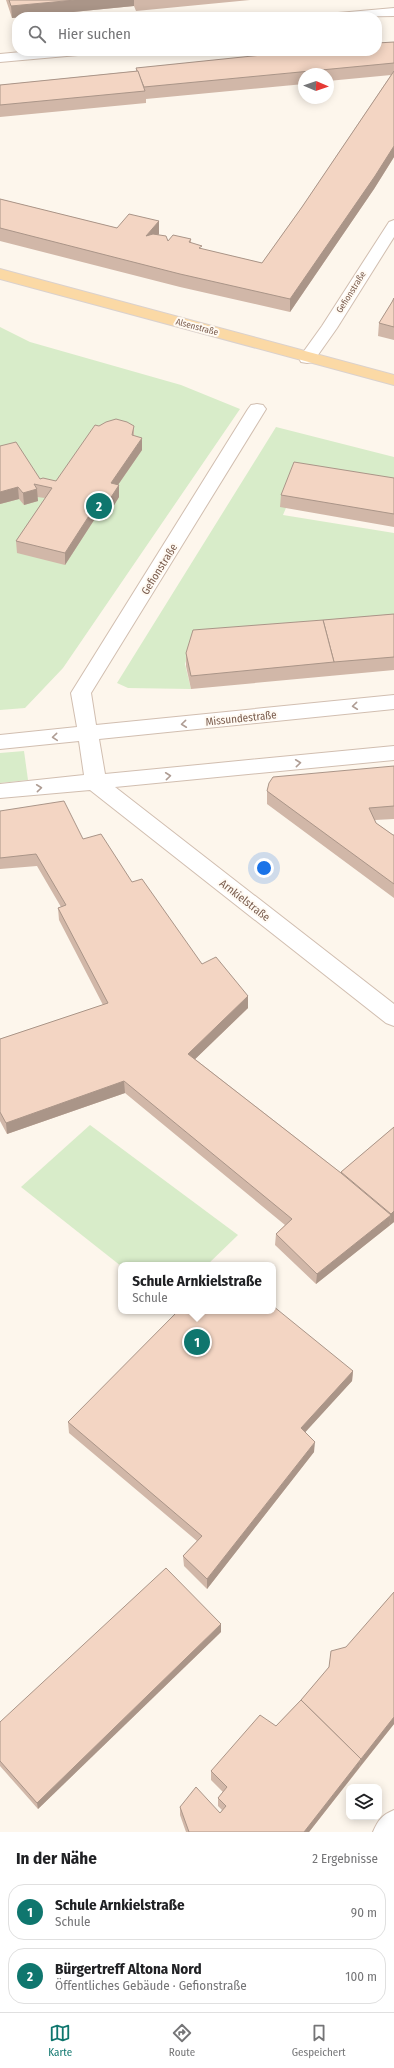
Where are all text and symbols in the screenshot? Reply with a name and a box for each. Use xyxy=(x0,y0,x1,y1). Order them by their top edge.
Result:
search box xyxy=(12,12,382,56)
icon: search xyxy=(26,23,48,45)
text: Hier suchen xyxy=(58,25,131,43)
north arrow xyxy=(298,68,334,104)
street label: Gefionstraße xyxy=(334,269,368,315)
street label: Alsenstraße xyxy=(175,317,220,338)
pin: 2 xyxy=(86,491,112,521)
street label: Gefionstraße xyxy=(139,541,180,597)
one-way arrow xyxy=(352,702,358,711)
street label: Missundestraße xyxy=(205,708,277,729)
one-way arrow xyxy=(181,720,187,729)
one-way arrow xyxy=(52,732,58,741)
one-way arrow xyxy=(295,759,301,768)
one-way arrow xyxy=(165,772,171,781)
one-way arrow xyxy=(36,783,42,792)
your location xyxy=(254,858,274,878)
street label: Arnkielstraße xyxy=(217,877,272,924)
popup xyxy=(118,1262,276,1314)
text: Schule Arnkielstraße xyxy=(132,1272,262,1290)
text: Schule xyxy=(132,1290,168,1305)
pin: 1 xyxy=(184,1327,210,1357)
map controls xyxy=(346,1784,382,1820)
button: layers xyxy=(346,1784,382,1820)
text: In der Nähe xyxy=(16,1848,97,1869)
text: 2 Ergebnisse xyxy=(312,1851,378,1866)
text: Schule Arnkielstraße xyxy=(55,1896,185,1914)
text: 1 xyxy=(27,1905,33,1920)
text: 90 m xyxy=(351,1905,377,1920)
text: Schule xyxy=(55,1914,90,1929)
text: Bürgertreff Altona Nord xyxy=(55,1960,202,1978)
text: 2 xyxy=(27,1969,33,1984)
text: 100 m xyxy=(345,1969,377,1984)
text: Öffentliches Gebäude · Gefionstraße xyxy=(55,1978,247,1993)
tab: Karte xyxy=(48,2022,72,2059)
tab: Route xyxy=(169,2022,195,2059)
tab: Gespeichert xyxy=(292,2022,346,2059)

